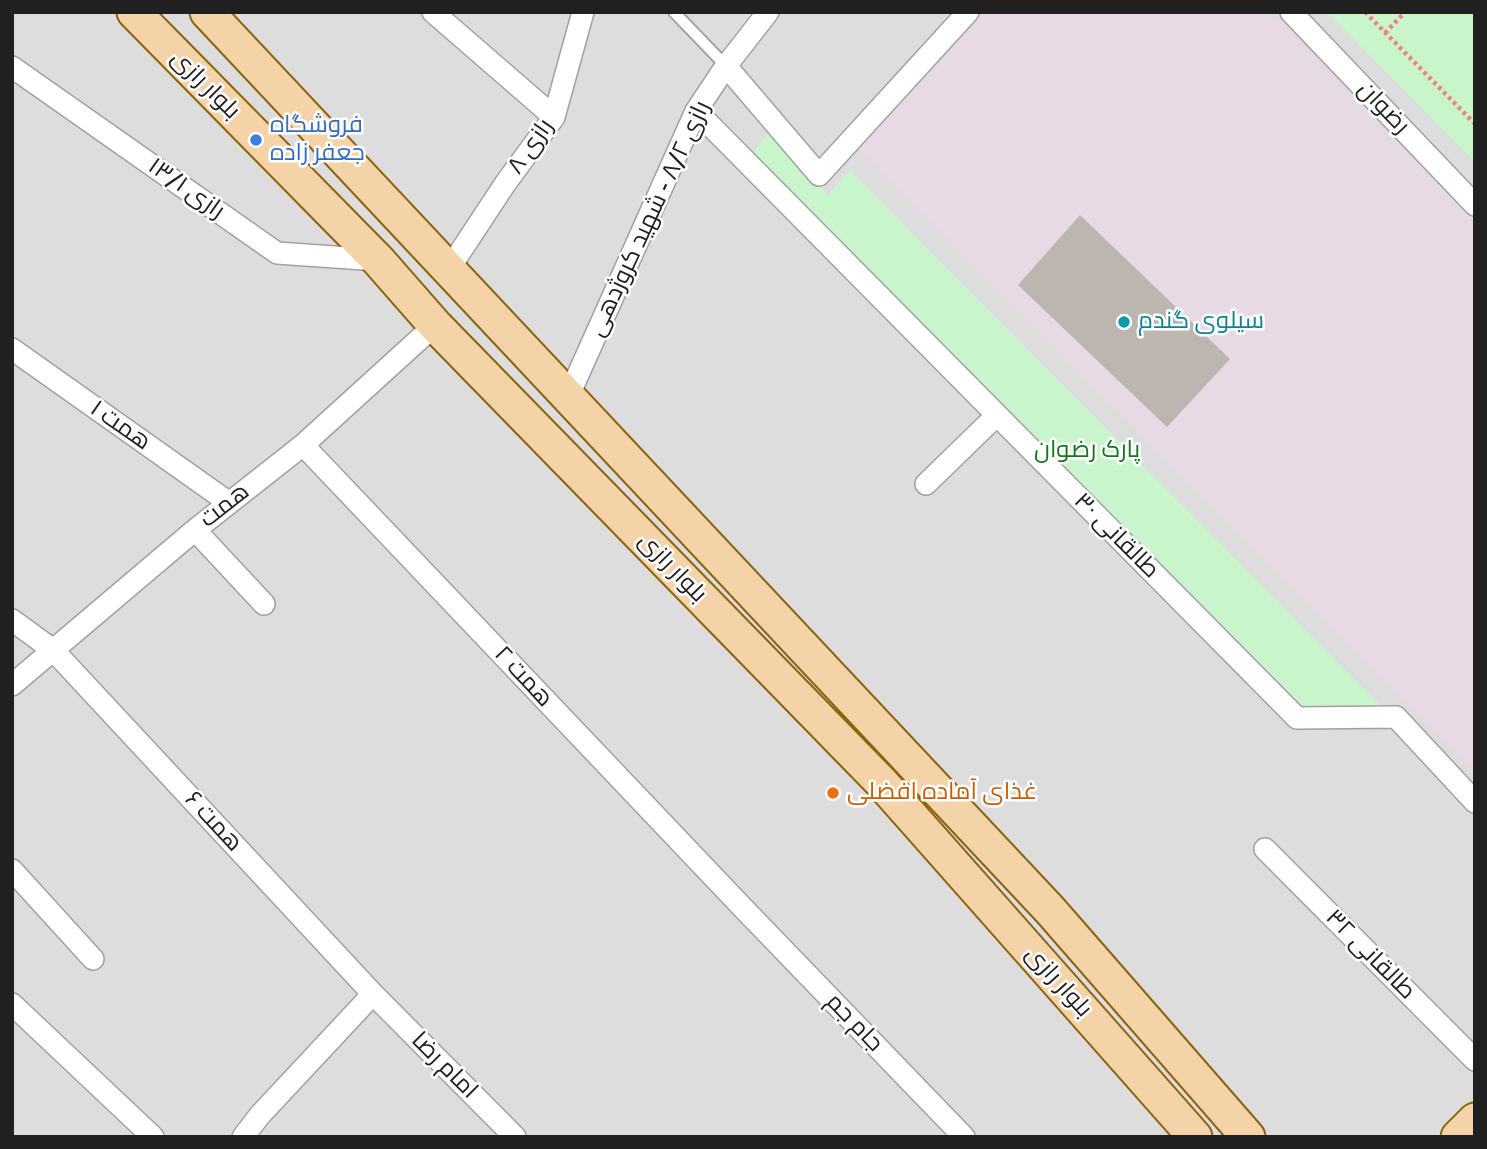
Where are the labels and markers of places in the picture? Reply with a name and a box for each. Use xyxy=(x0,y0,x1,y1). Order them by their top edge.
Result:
place label: فروشگاه جعفر زاده xyxy=(270,112,365,168)
marker: فروشگاه جعفر زاده xyxy=(248,132,264,148)
place label: سیلوی گندم xyxy=(1138,308,1264,336)
marker: سیلوی گندم xyxy=(1116,314,1132,330)
place label: غذای آماده افضلی xyxy=(847,779,1037,807)
marker: غذای آماده افضلی xyxy=(825,785,841,801)

